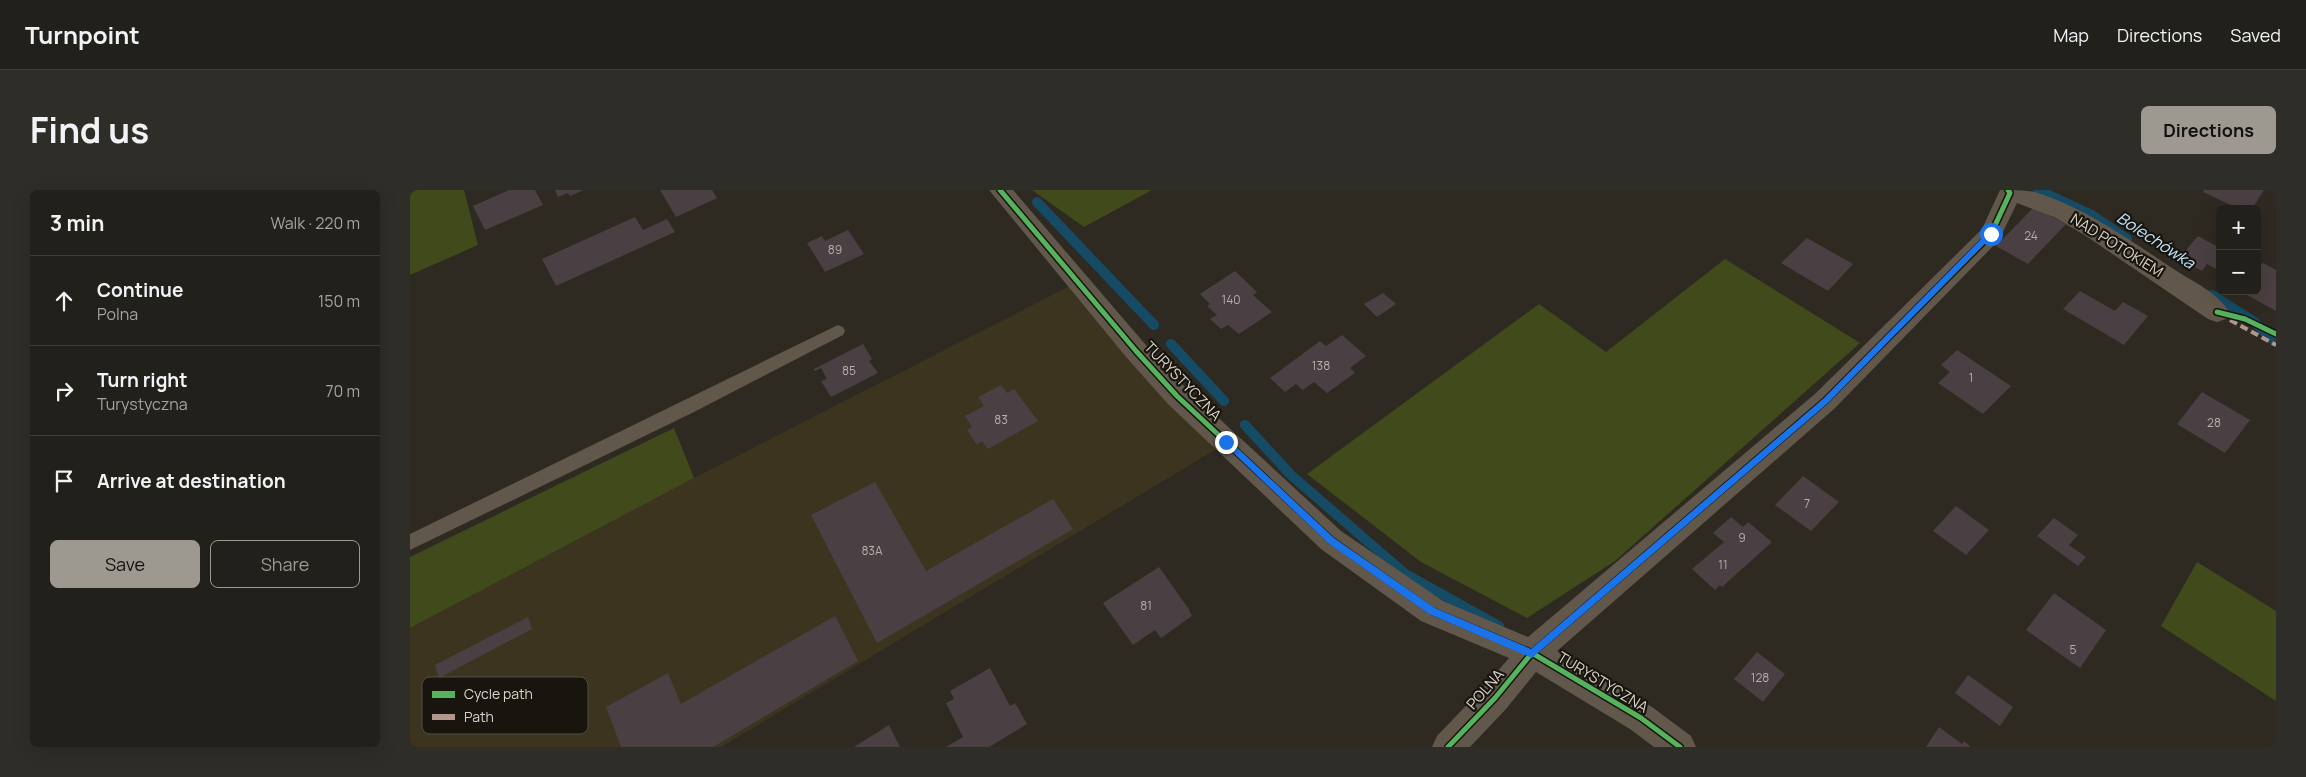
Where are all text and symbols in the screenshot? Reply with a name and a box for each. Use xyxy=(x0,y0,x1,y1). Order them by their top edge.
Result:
text: Turnpoint xyxy=(25,18,140,51)
text: Map xyxy=(2053,23,2089,47)
text: Directions xyxy=(2117,23,2202,47)
text: Saved xyxy=(2230,23,2281,47)
text: Find us xyxy=(30,106,149,154)
button: Directions xyxy=(2141,106,2276,154)
map controls xyxy=(2216,205,2261,295)
button: + xyxy=(2216,205,2261,250)
water label: Bolechówka xyxy=(2113,207,2200,274)
street label: NAD POTOKIEM xyxy=(2067,208,2167,282)
text: 3 min xyxy=(50,209,104,237)
text: Walk · 220 m xyxy=(270,212,360,234)
route start xyxy=(1980,223,2003,246)
house number: 24 xyxy=(2024,227,2038,244)
house number: 89 xyxy=(828,241,842,258)
button: − xyxy=(2216,250,2261,295)
text: Continue xyxy=(97,277,183,303)
icon: ahead xyxy=(50,287,78,315)
text: 150 m xyxy=(318,290,360,312)
house number: 140 xyxy=(1221,291,1241,308)
text: Polna xyxy=(97,303,138,325)
street label: TURYSTYCZNA xyxy=(1140,337,1227,426)
house number: 138 xyxy=(1312,357,1330,374)
house number: 85 xyxy=(842,362,856,379)
text: Turn right xyxy=(97,367,187,393)
house number: 1 xyxy=(1969,369,1973,386)
icon: right xyxy=(50,377,78,405)
text: 70 m xyxy=(325,380,360,402)
text: Turystyczna xyxy=(97,393,188,415)
house number: 83 xyxy=(994,411,1008,428)
house number: 28 xyxy=(2207,414,2221,431)
route end xyxy=(1215,431,1238,454)
icon: arrive xyxy=(50,467,78,495)
text: Arrive at destination xyxy=(97,468,286,494)
house number: 7 xyxy=(1804,495,1810,512)
house number: 9 xyxy=(1738,529,1746,546)
button: Save xyxy=(50,540,200,588)
button: Share xyxy=(210,540,360,588)
house number: 83A xyxy=(861,542,883,559)
house number: 11 xyxy=(1718,556,1728,573)
house number: 81 xyxy=(1140,597,1152,614)
house number: 5 xyxy=(2070,641,2077,658)
street label: TURYSTYCZNA xyxy=(1554,647,1653,718)
street label: POLNA xyxy=(1462,664,1509,714)
house number: 128 xyxy=(1751,669,1769,686)
legend xyxy=(422,677,588,734)
text: Cycle path xyxy=(464,684,533,703)
text: Path xyxy=(464,707,494,726)

